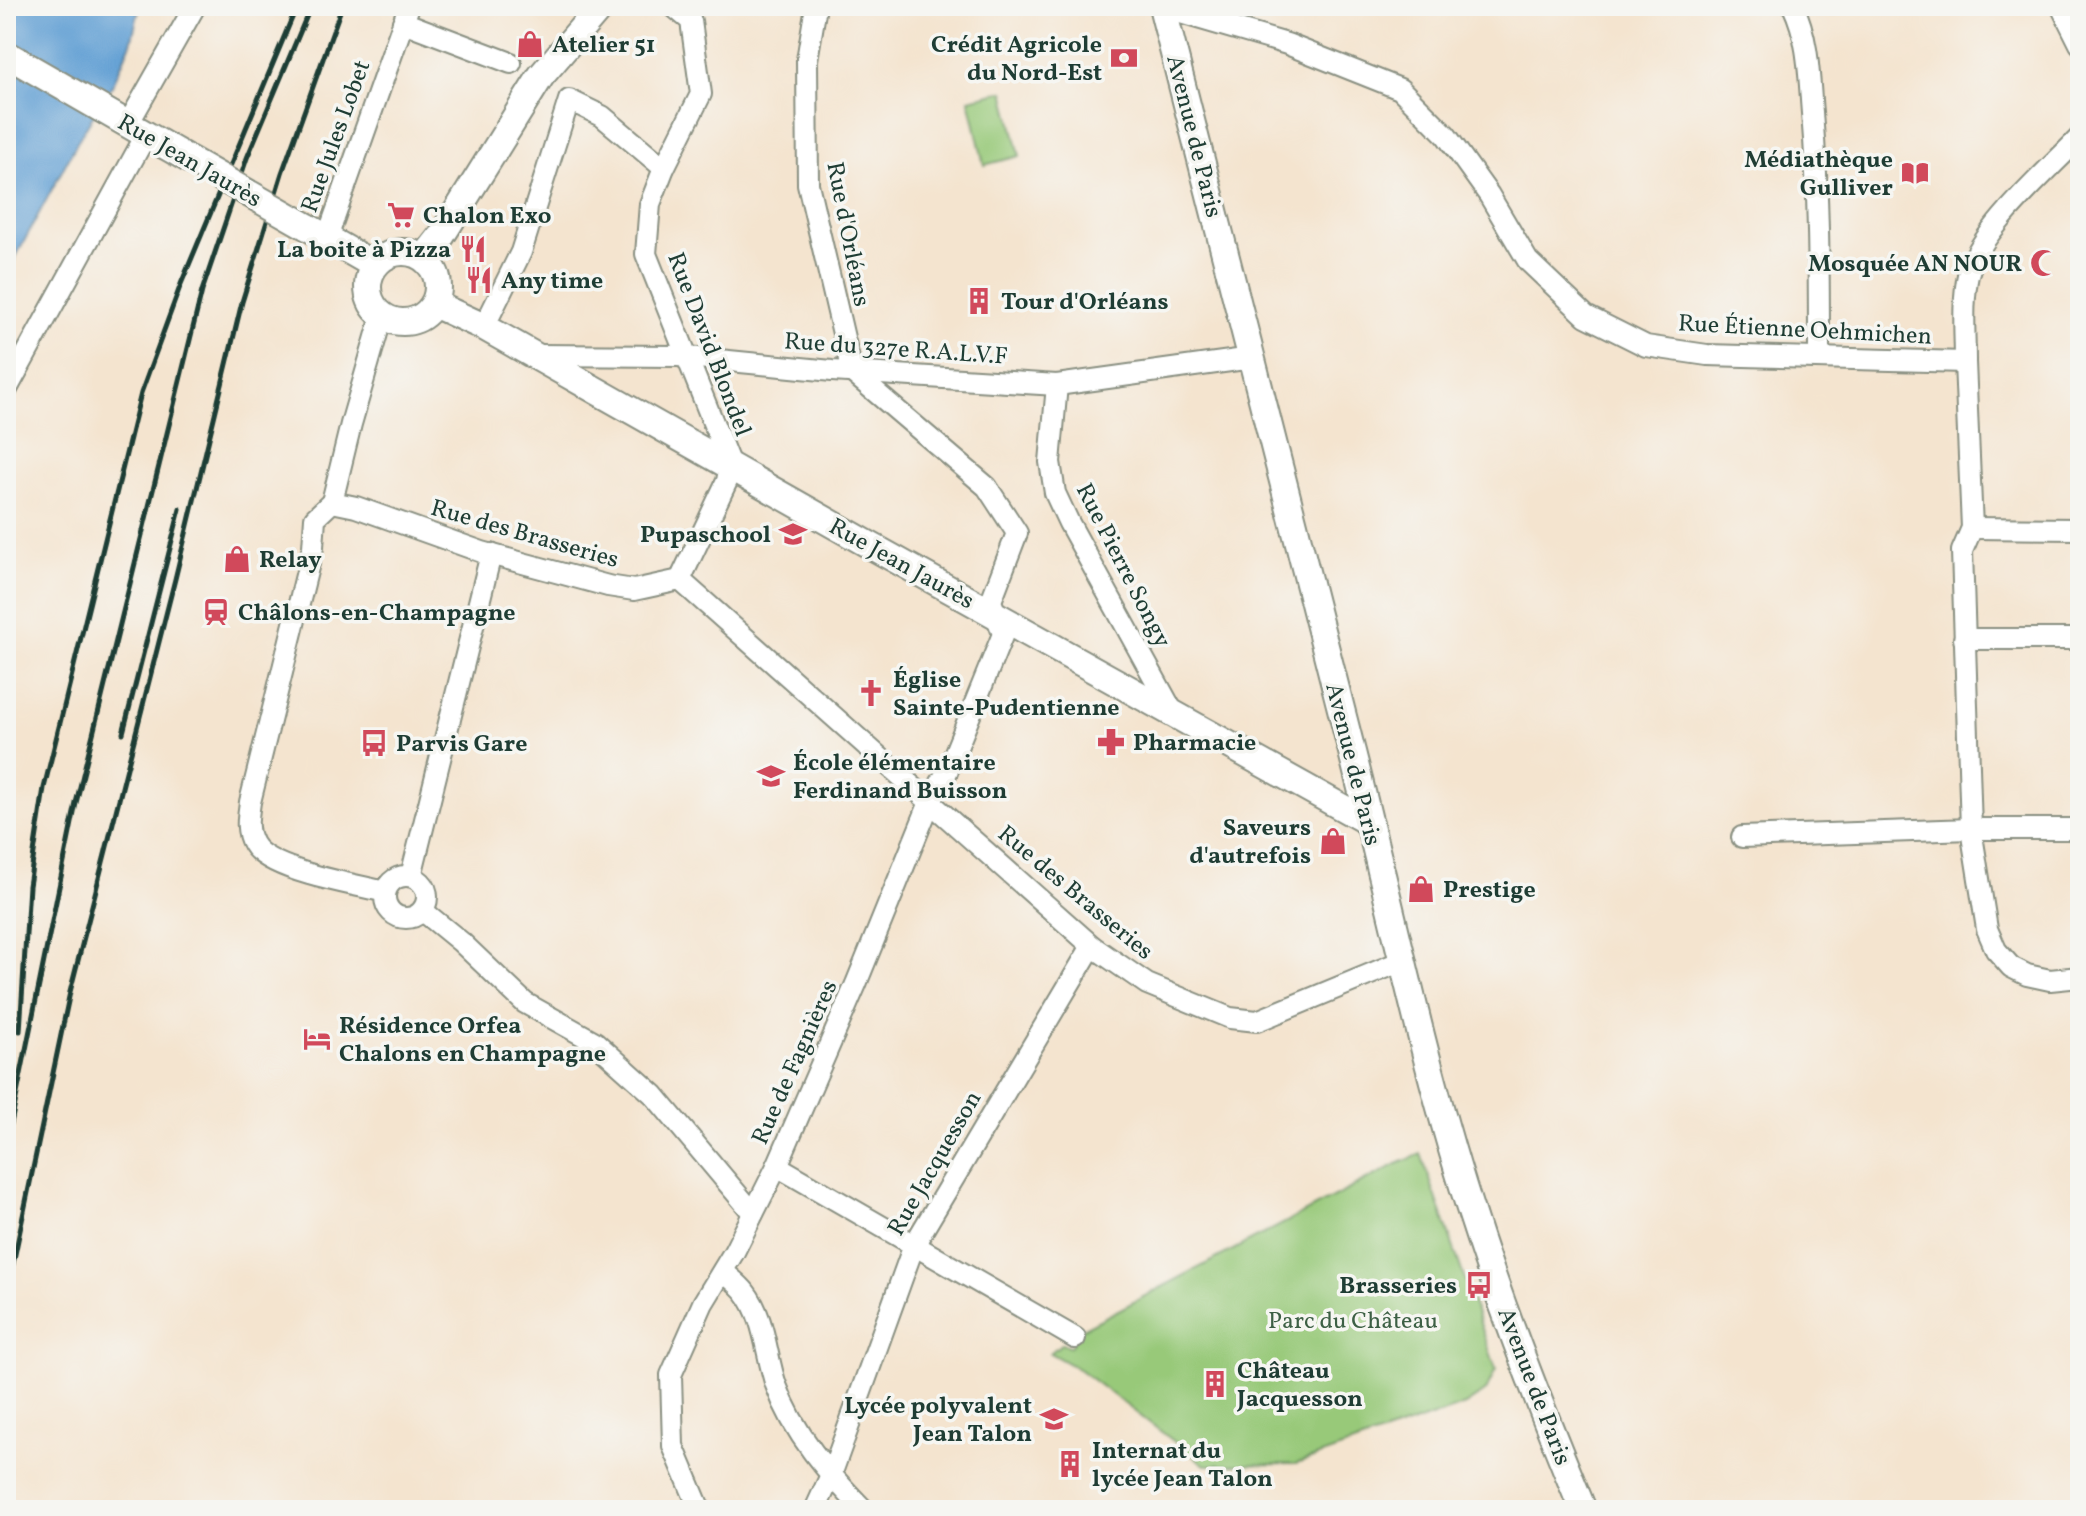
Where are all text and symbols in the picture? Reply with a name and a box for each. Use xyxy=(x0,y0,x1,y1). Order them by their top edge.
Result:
shop icon: Atelier 51 xyxy=(515,29,545,59)
place label: Atelier 51 xyxy=(552,29,655,63)
place label: Crédit Agricole du Nord-Est xyxy=(931,29,1102,91)
bank icon: Crédit Agricole du Nord-Est xyxy=(1109,43,1139,73)
street label: Avenue de Paris xyxy=(1156,52,1230,221)
street label: Rue Jules Lobet xyxy=(294,56,380,218)
street label: Rue Jean Jaurès xyxy=(111,107,267,217)
place label: Médiathèque Gulliver xyxy=(1744,144,1893,206)
library icon: Médiathèque Gulliver xyxy=(1900,158,1930,188)
street label: Rue d'Orléans xyxy=(816,159,878,310)
supermarket icon: Chalon Exo xyxy=(386,200,416,230)
place label: Chalon Exo xyxy=(423,200,551,234)
place label: La boite à Pizza xyxy=(277,234,451,268)
restaurant icon: La boite à Pizza xyxy=(458,234,488,264)
street label: Rue David Blondel xyxy=(657,248,759,442)
place label: Mosquée AN NOUR xyxy=(1808,248,2022,282)
mosque icon: Mosquée AN NOUR xyxy=(2029,248,2059,278)
restaurant icon: Any time xyxy=(464,265,494,295)
place label: Any time xyxy=(501,265,603,299)
building icon: Tour d'Orléans xyxy=(964,286,994,316)
place label: Tour d'Orléans xyxy=(1001,286,1169,320)
street label: Rue Étienne Oehmichen xyxy=(1677,307,1933,355)
street label: Rue du 327e R.A.L.V.F xyxy=(783,325,1009,375)
street label: Rue Pierre Songy xyxy=(1066,478,1178,654)
street label: Rue des Brasseries xyxy=(427,492,622,578)
street label: Rue Jean Jaurès xyxy=(822,511,980,619)
place label: Pupaschool xyxy=(640,519,771,553)
school or university icon: Pupaschool xyxy=(778,519,808,549)
shop icon: Relay xyxy=(222,544,252,574)
place label: Relay xyxy=(259,544,322,578)
station icon: Châlons-en-Champagne xyxy=(201,597,231,627)
place label: Châlons-en-Champagne xyxy=(238,597,515,631)
place label: Église Sainte-Pudentienne xyxy=(893,664,1120,726)
church icon: Église Sainte-Pudentienne xyxy=(856,678,886,708)
street label: Avenue de Paris xyxy=(1315,680,1389,849)
pharmacy icon: Pharmacie xyxy=(1096,727,1126,757)
place label: Pharmacie xyxy=(1133,727,1256,761)
bus stop icon: Parvis Gare xyxy=(359,728,389,758)
place label: Parvis Gare xyxy=(396,728,527,762)
place label: École élémentaire Ferdinand Buisson xyxy=(793,747,1007,809)
school or university icon: École élémentaire Ferdinand Buisson xyxy=(756,761,786,791)
place label: Saveurs d'autrefois xyxy=(1189,812,1311,874)
street label: Rue des Brasseries xyxy=(990,818,1160,969)
shop icon: Saveurs d'autrefois xyxy=(1318,826,1348,856)
shop icon: Prestige xyxy=(1406,874,1436,904)
place label: Prestige xyxy=(1443,874,1536,908)
street label: Rue de Fagnières xyxy=(744,975,847,1151)
place label: Résidence Orfea Chalons en Champagne xyxy=(339,1010,606,1072)
hotel icon: Résidence Orfea Chalons en Champagne xyxy=(302,1024,332,1054)
street label: Rue Jacquesson xyxy=(880,1085,991,1243)
place label: Brasseries xyxy=(1339,1270,1457,1304)
bus stop icon: Brasseries xyxy=(1464,1270,1494,1300)
street label: Avenue de Paris xyxy=(1487,1303,1579,1471)
park label: Parc du Château xyxy=(1268,1305,1438,1339)
place label: Château Jacquesson xyxy=(1236,1355,1363,1417)
building icon: Château Jacquesson xyxy=(1200,1369,1230,1399)
place label: Lycée polyvalent Jean Talon xyxy=(844,1390,1032,1452)
school or university icon: Lycée polyvalent Jean Talon xyxy=(1039,1404,1069,1434)
place label: Internat du lycée Jean Talon xyxy=(1092,1435,1273,1497)
building icon: Internat du lycée Jean Talon xyxy=(1055,1449,1085,1479)

